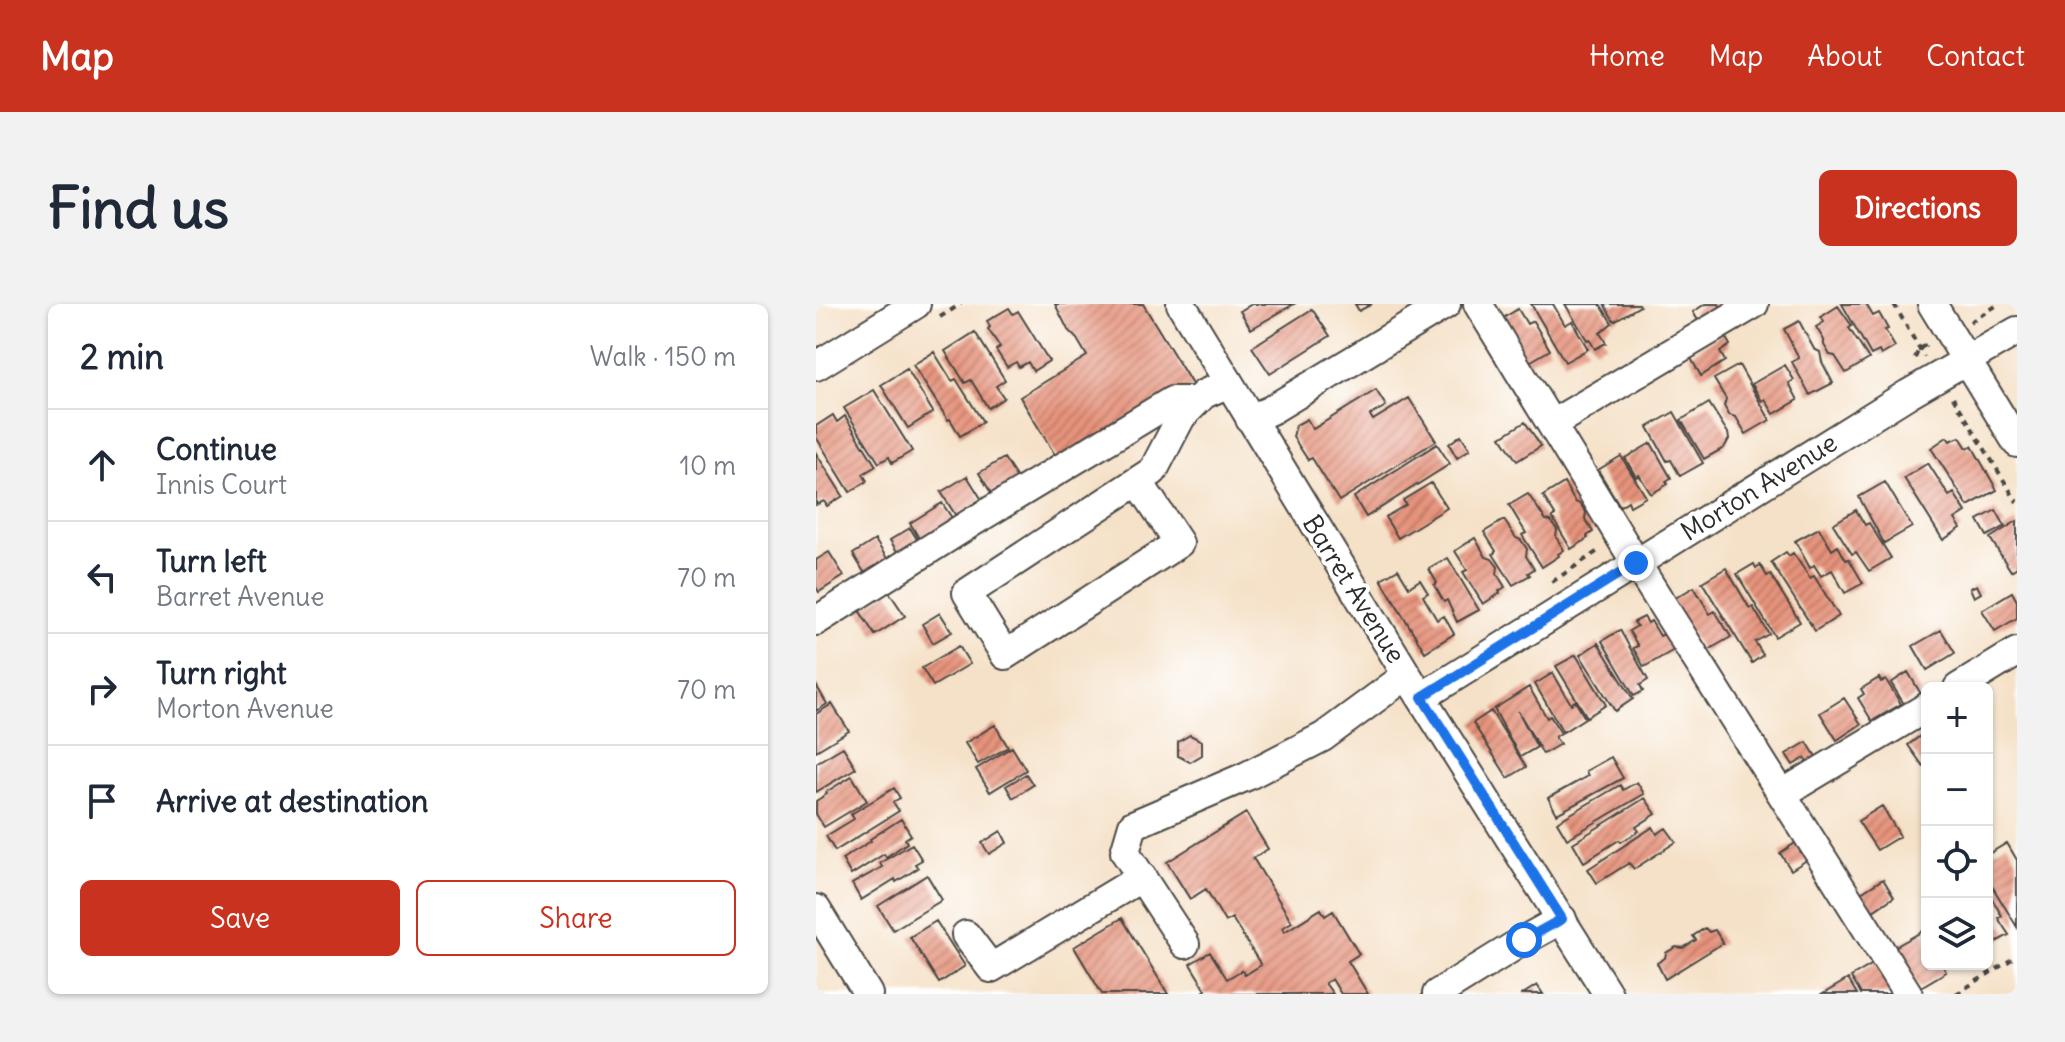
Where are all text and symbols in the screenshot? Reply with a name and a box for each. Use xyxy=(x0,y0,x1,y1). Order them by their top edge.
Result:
text: Map xyxy=(40,33,114,80)
text: Home xyxy=(1589,38,1665,74)
text: Map xyxy=(1709,38,1763,74)
text: About xyxy=(1807,38,1882,74)
text: Contact xyxy=(1926,38,2025,74)
button: Directions xyxy=(1819,170,2017,246)
text: Find us xyxy=(48,173,229,243)
text: 2 min xyxy=(80,335,164,378)
text: Walk · 150 m xyxy=(590,340,736,373)
street label: Morton Avenue xyxy=(1675,425,1843,548)
text: Continue xyxy=(156,430,277,468)
icon: ahead xyxy=(80,443,124,487)
text: 10 m xyxy=(680,449,736,482)
text: Innis Court xyxy=(156,468,287,501)
street label: Barret Avenue xyxy=(1296,509,1413,669)
text: Turn left xyxy=(156,542,267,580)
route end xyxy=(1618,545,1654,581)
icon: left xyxy=(80,555,124,599)
text: 70 m xyxy=(677,561,736,594)
text: Barret Avenue xyxy=(156,580,324,613)
text: Turn right xyxy=(156,654,287,692)
icon: right xyxy=(80,667,124,711)
text: 70 m xyxy=(677,673,736,706)
map controls xyxy=(1921,682,1993,970)
button: + xyxy=(1921,682,1993,754)
text: Morton Avenue xyxy=(156,692,334,725)
button: − xyxy=(1921,754,1993,826)
icon: arrive xyxy=(80,779,124,823)
text: Arrive at destination xyxy=(156,782,428,820)
button: locate xyxy=(1921,826,1993,898)
button: Save xyxy=(80,880,400,956)
button: Share xyxy=(416,880,736,956)
button: layers xyxy=(1921,898,1993,970)
route start xyxy=(1506,922,1542,958)

